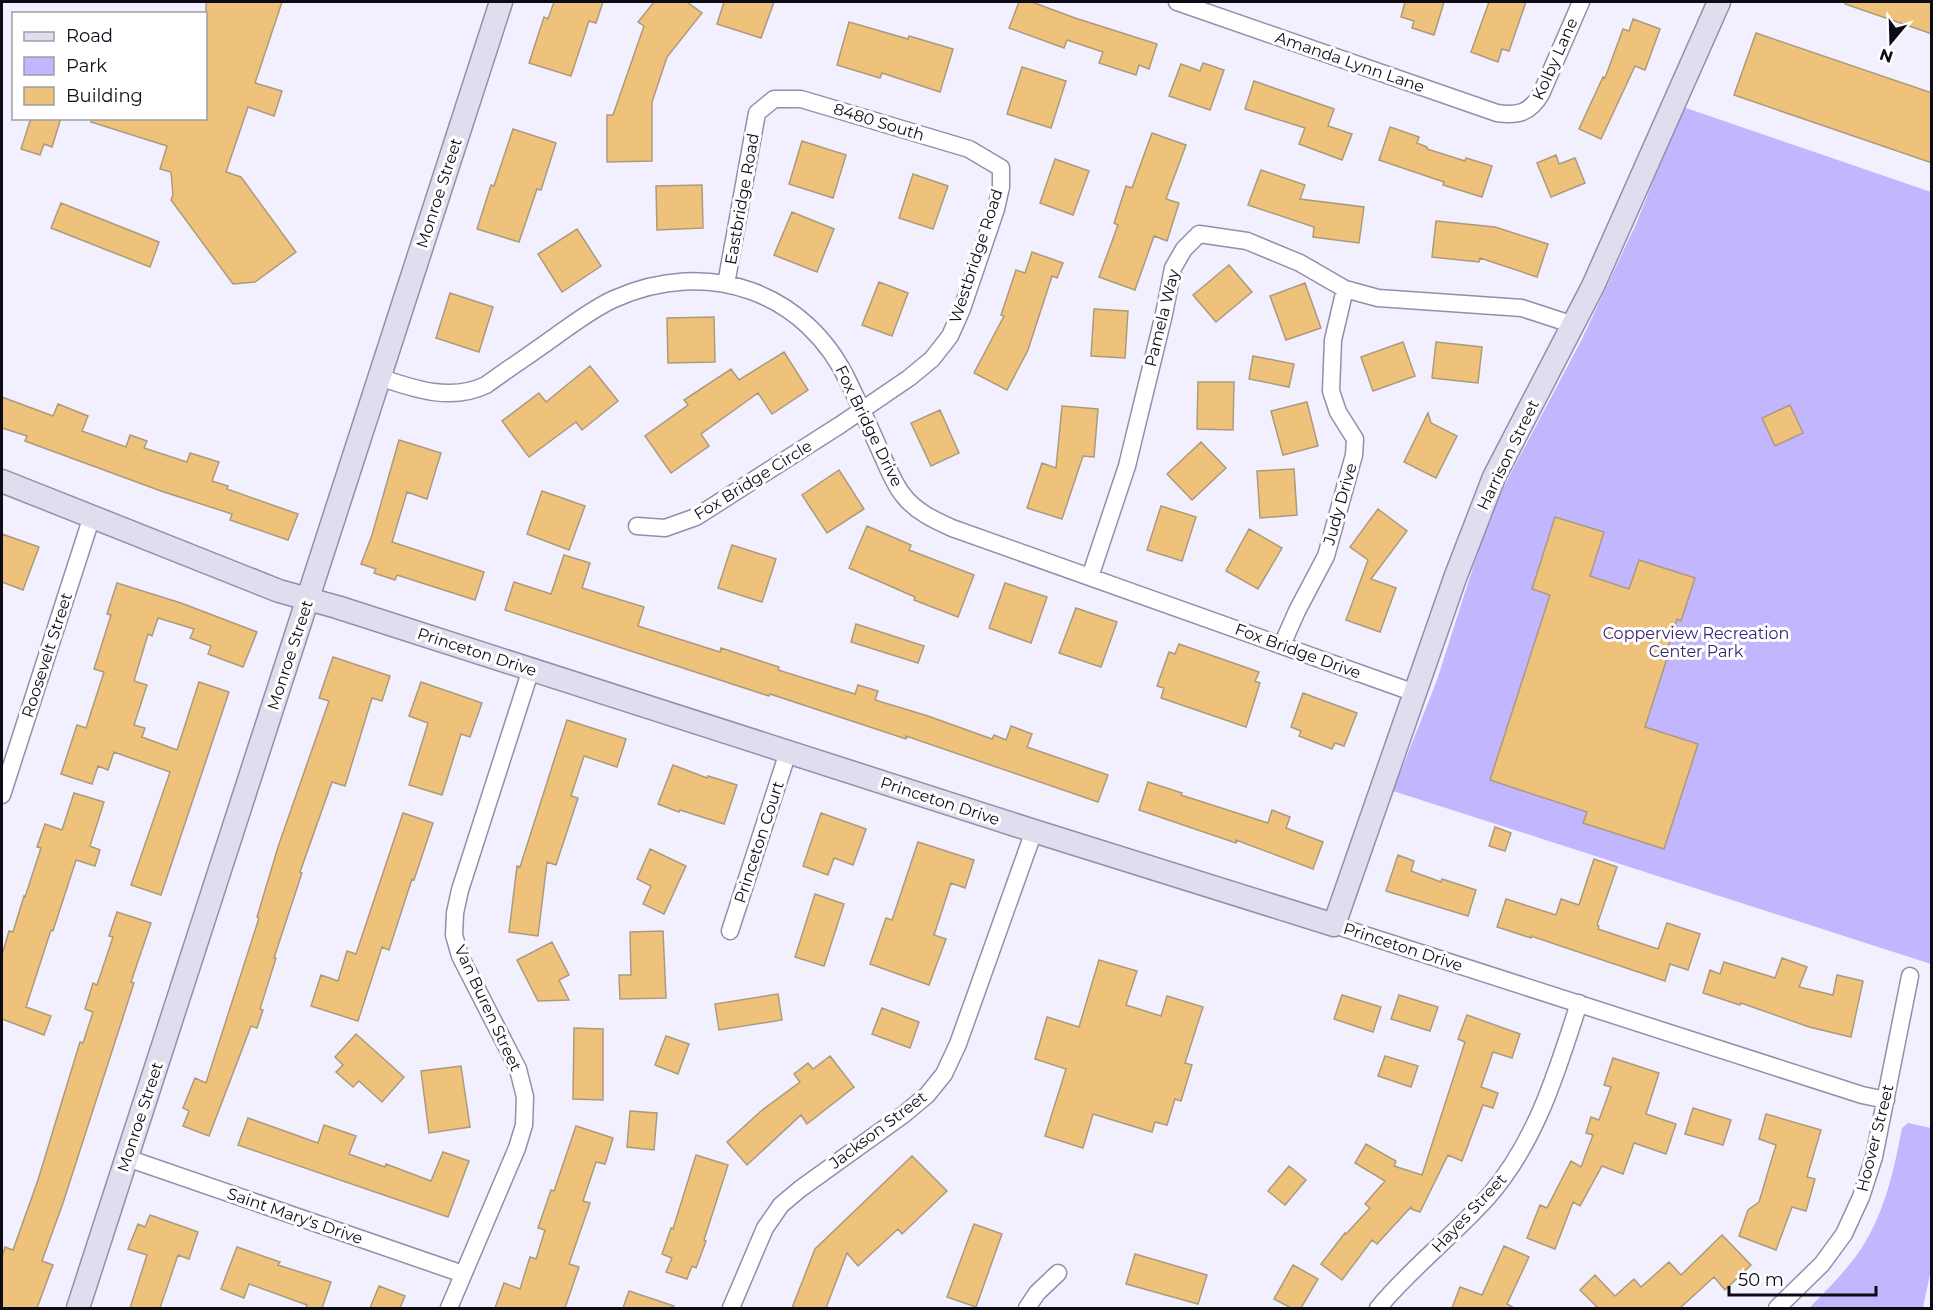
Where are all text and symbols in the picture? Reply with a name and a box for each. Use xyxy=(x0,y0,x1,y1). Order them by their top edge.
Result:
legend xyxy=(12,12,207,120)
north arrow xyxy=(1861,12,1921,72)
street label: Kolby Lane xyxy=(1528,15,1582,103)
text: Road xyxy=(66,25,113,47)
street label: Amanda Lynn Lane xyxy=(1273,28,1427,96)
text: N xyxy=(1877,45,1895,67)
text: Park xyxy=(66,55,107,77)
text: Building xyxy=(66,85,143,107)
street label: 8480 South xyxy=(831,99,927,145)
street label: Eastbridge Road xyxy=(721,132,763,266)
street label: Monroe Street xyxy=(412,135,466,250)
street label: Westbridge Road xyxy=(945,187,1007,325)
street label: Pamela Way xyxy=(1141,267,1183,369)
street label: Fox Bridge Drive xyxy=(831,362,907,490)
street label: Harrison Street xyxy=(1473,396,1543,513)
street label: Fox Bridge Circle xyxy=(691,436,815,524)
street label: Judy Drive xyxy=(1319,461,1361,548)
street label: Roosevelt Street xyxy=(18,590,76,720)
street label: Monroe Street xyxy=(263,597,317,712)
street label: Fox Bridge Drive xyxy=(1232,619,1364,683)
street label: Princeton Drive xyxy=(415,624,539,680)
park label: Copperview Recreation Center Park xyxy=(1603,624,1789,661)
street label: Princeton Drive xyxy=(878,773,1002,829)
street label: Princeton Court xyxy=(730,778,788,905)
street label: Princeton Drive xyxy=(1341,919,1465,975)
street label: Van Buren Street xyxy=(450,942,526,1074)
street label: Monroe Street xyxy=(113,1059,167,1174)
street label: Hoover Street xyxy=(1852,1082,1898,1194)
street label: Jackson Street xyxy=(825,1087,931,1173)
street label: Hayes Street xyxy=(1428,1169,1511,1256)
street label: Saint Mary's Drive xyxy=(225,1184,365,1248)
scale bar xyxy=(1729,1259,1876,1297)
text: 50 m xyxy=(1738,1269,1784,1291)

